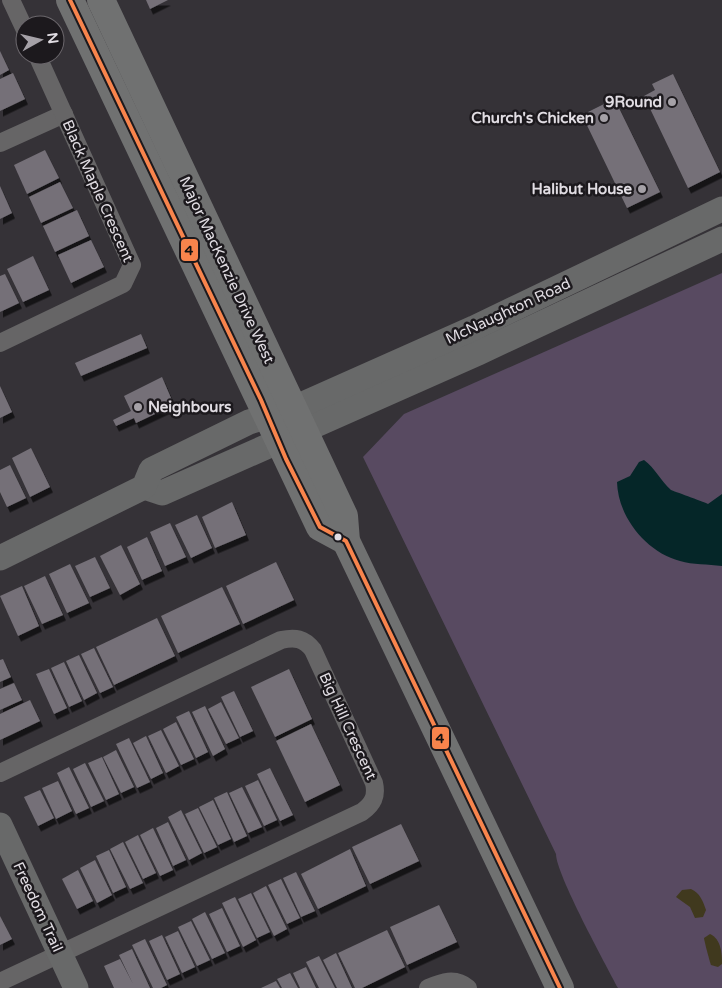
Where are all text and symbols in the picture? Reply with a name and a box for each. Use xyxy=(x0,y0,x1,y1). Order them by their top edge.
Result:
north arrow xyxy=(15,15,65,65)
text: N xyxy=(43,32,62,45)
place label: 9Round xyxy=(605,93,662,111)
marker: 9Round xyxy=(666,96,678,108)
place label: Church's Chicken xyxy=(471,109,594,127)
marker: Church's Chicken xyxy=(598,112,610,124)
street label: Black Maple Crescent xyxy=(59,117,138,265)
street label: Major MacKenzie Drive West xyxy=(176,174,278,367)
place label: Halibut House xyxy=(531,180,632,198)
marker: Halibut House xyxy=(636,183,648,195)
line badge: 4 xyxy=(180,238,199,262)
text: 4 xyxy=(185,242,194,259)
street label: McNaughton Road xyxy=(443,274,573,348)
place label: Neighbours xyxy=(148,398,231,417)
marker: Neighbours xyxy=(132,401,144,413)
unlabelled marker xyxy=(333,532,343,542)
street label: Big Hill Crescent xyxy=(315,669,381,783)
line badge: 4 xyxy=(431,726,450,750)
text: 4 xyxy=(436,730,445,747)
street label: Freedom Trail xyxy=(9,859,67,955)

